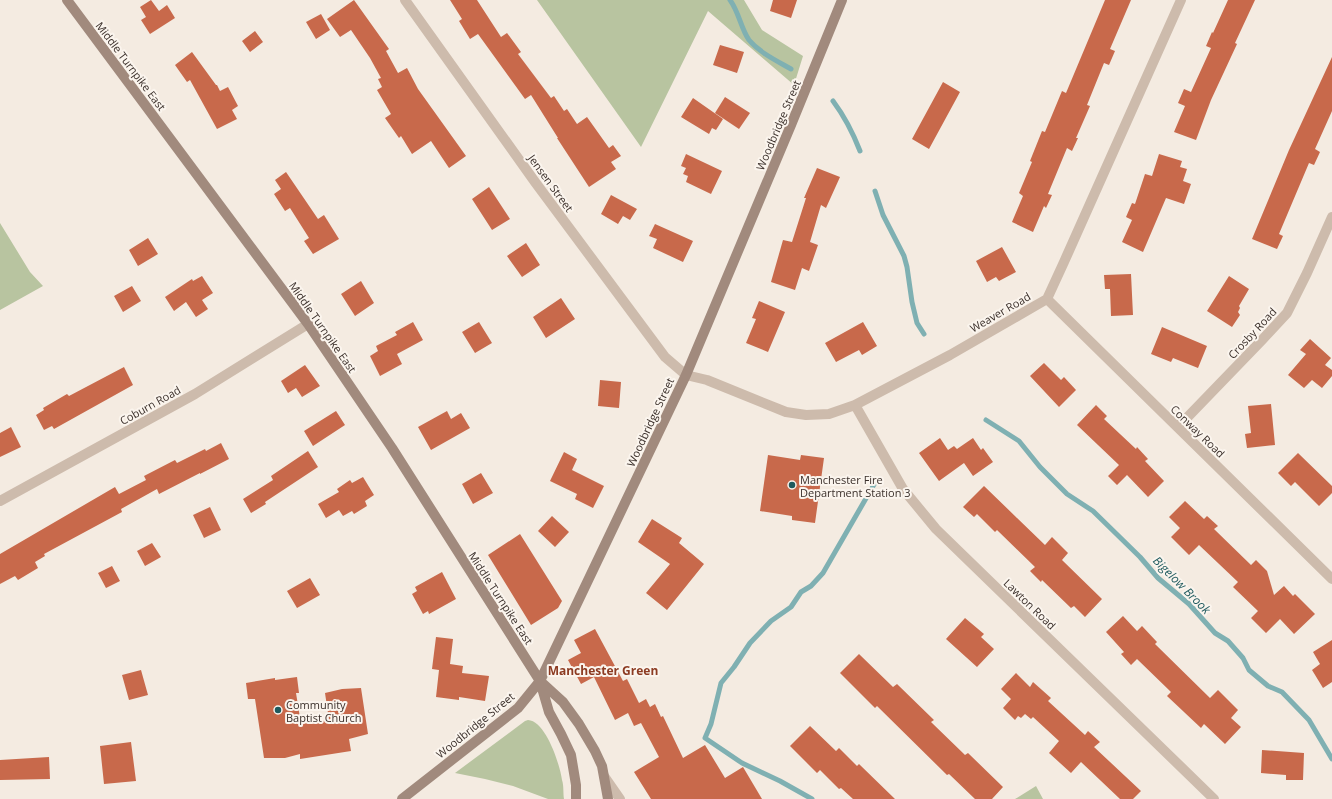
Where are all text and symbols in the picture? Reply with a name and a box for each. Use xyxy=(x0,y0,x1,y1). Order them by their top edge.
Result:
street label: Middle Turnpike East xyxy=(93,18,169,114)
street label: Woodbridge Street xyxy=(752,78,804,172)
street label: Jensen Street xyxy=(524,150,577,215)
street label: Middle Turnpike East xyxy=(286,279,360,375)
street label: Weaver Road xyxy=(967,289,1033,335)
street label: Crosby Road xyxy=(1224,304,1280,362)
street label: Woodbridge Street xyxy=(623,375,677,469)
street label: Coburn Road xyxy=(117,382,183,428)
street label: Conway Road xyxy=(1168,401,1228,461)
place label: Manchester Fire Department Station 3 xyxy=(800,472,911,500)
marker: Manchester Fire Department Station 3 xyxy=(787,480,797,490)
street label: Middle Turnpike East xyxy=(465,549,537,647)
water label: Bigelow Brook xyxy=(1149,552,1215,618)
street label: Lawton Road xyxy=(1001,575,1059,633)
district label: Manchester Green xyxy=(548,662,658,679)
street label: Woodbridge Street xyxy=(433,689,517,761)
place label: Community Baptist Church xyxy=(286,697,362,725)
marker: Community Baptist Church xyxy=(273,705,283,715)

